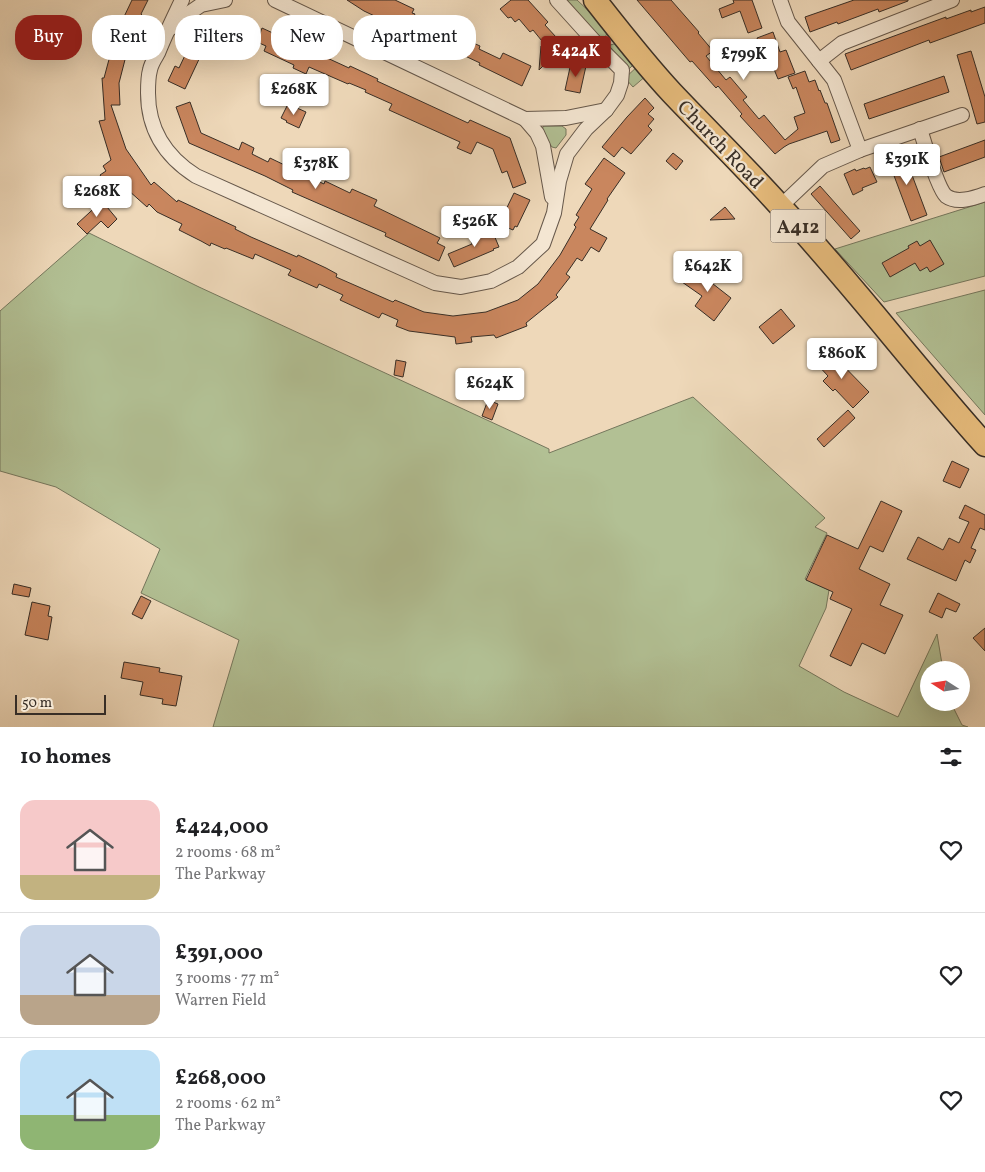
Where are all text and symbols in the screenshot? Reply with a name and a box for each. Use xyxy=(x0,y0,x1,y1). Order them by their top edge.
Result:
chip: Buy xyxy=(15,15,82,60)
chip: Rent xyxy=(92,15,165,60)
chip: Filters xyxy=(175,15,261,60)
chip: New xyxy=(271,15,343,60)
chip: Apartment xyxy=(353,15,476,60)
pin: £424K xyxy=(541,36,611,78)
pin: £799K xyxy=(709,38,779,81)
text: £424K xyxy=(552,41,600,63)
text: £799K xyxy=(721,44,767,66)
pin: £268K xyxy=(259,74,329,116)
text: £268K xyxy=(271,79,317,101)
street label: Church Road xyxy=(670,95,769,196)
pin: £391K xyxy=(872,144,942,186)
pin: £378K xyxy=(281,148,351,190)
text: £391K xyxy=(885,149,929,171)
text: £378K xyxy=(293,153,339,175)
pin: £268K xyxy=(62,176,132,218)
text: £268K xyxy=(74,181,120,203)
pin: £526K xyxy=(440,206,510,248)
road number: A412 xyxy=(770,210,826,242)
text: £526K xyxy=(452,211,498,233)
pin: £642K xyxy=(673,250,743,293)
text: £642K xyxy=(684,256,732,278)
pin: £860K xyxy=(807,338,877,380)
text: £860K xyxy=(818,343,866,365)
pin: £624K xyxy=(455,368,525,410)
text: £624K xyxy=(466,373,514,395)
north arrow xyxy=(920,661,970,711)
map controls xyxy=(920,661,970,711)
scale bar xyxy=(15,692,106,715)
text: 50 m xyxy=(22,694,52,713)
text: 10 homes xyxy=(20,743,111,772)
icon: filters xyxy=(937,743,965,771)
text: £424,000 xyxy=(175,813,269,842)
icon: home xyxy=(60,820,120,880)
icon: heart xyxy=(937,836,965,864)
text: 2 rooms · 68 m² xyxy=(175,842,281,864)
text: The Parkway xyxy=(175,864,266,886)
text: £391,000 xyxy=(175,939,263,968)
icon: home xyxy=(60,945,120,1005)
icon: heart xyxy=(937,961,965,989)
text: 3 rooms · 77 m² xyxy=(175,968,279,990)
text: Warren Field xyxy=(175,990,266,1012)
text: £268,000 xyxy=(175,1064,266,1093)
icon: home xyxy=(60,1070,120,1130)
icon: heart xyxy=(937,1086,965,1114)
text: 2 rooms · 62 m² xyxy=(175,1093,281,1115)
text: The Parkway xyxy=(175,1115,266,1137)

